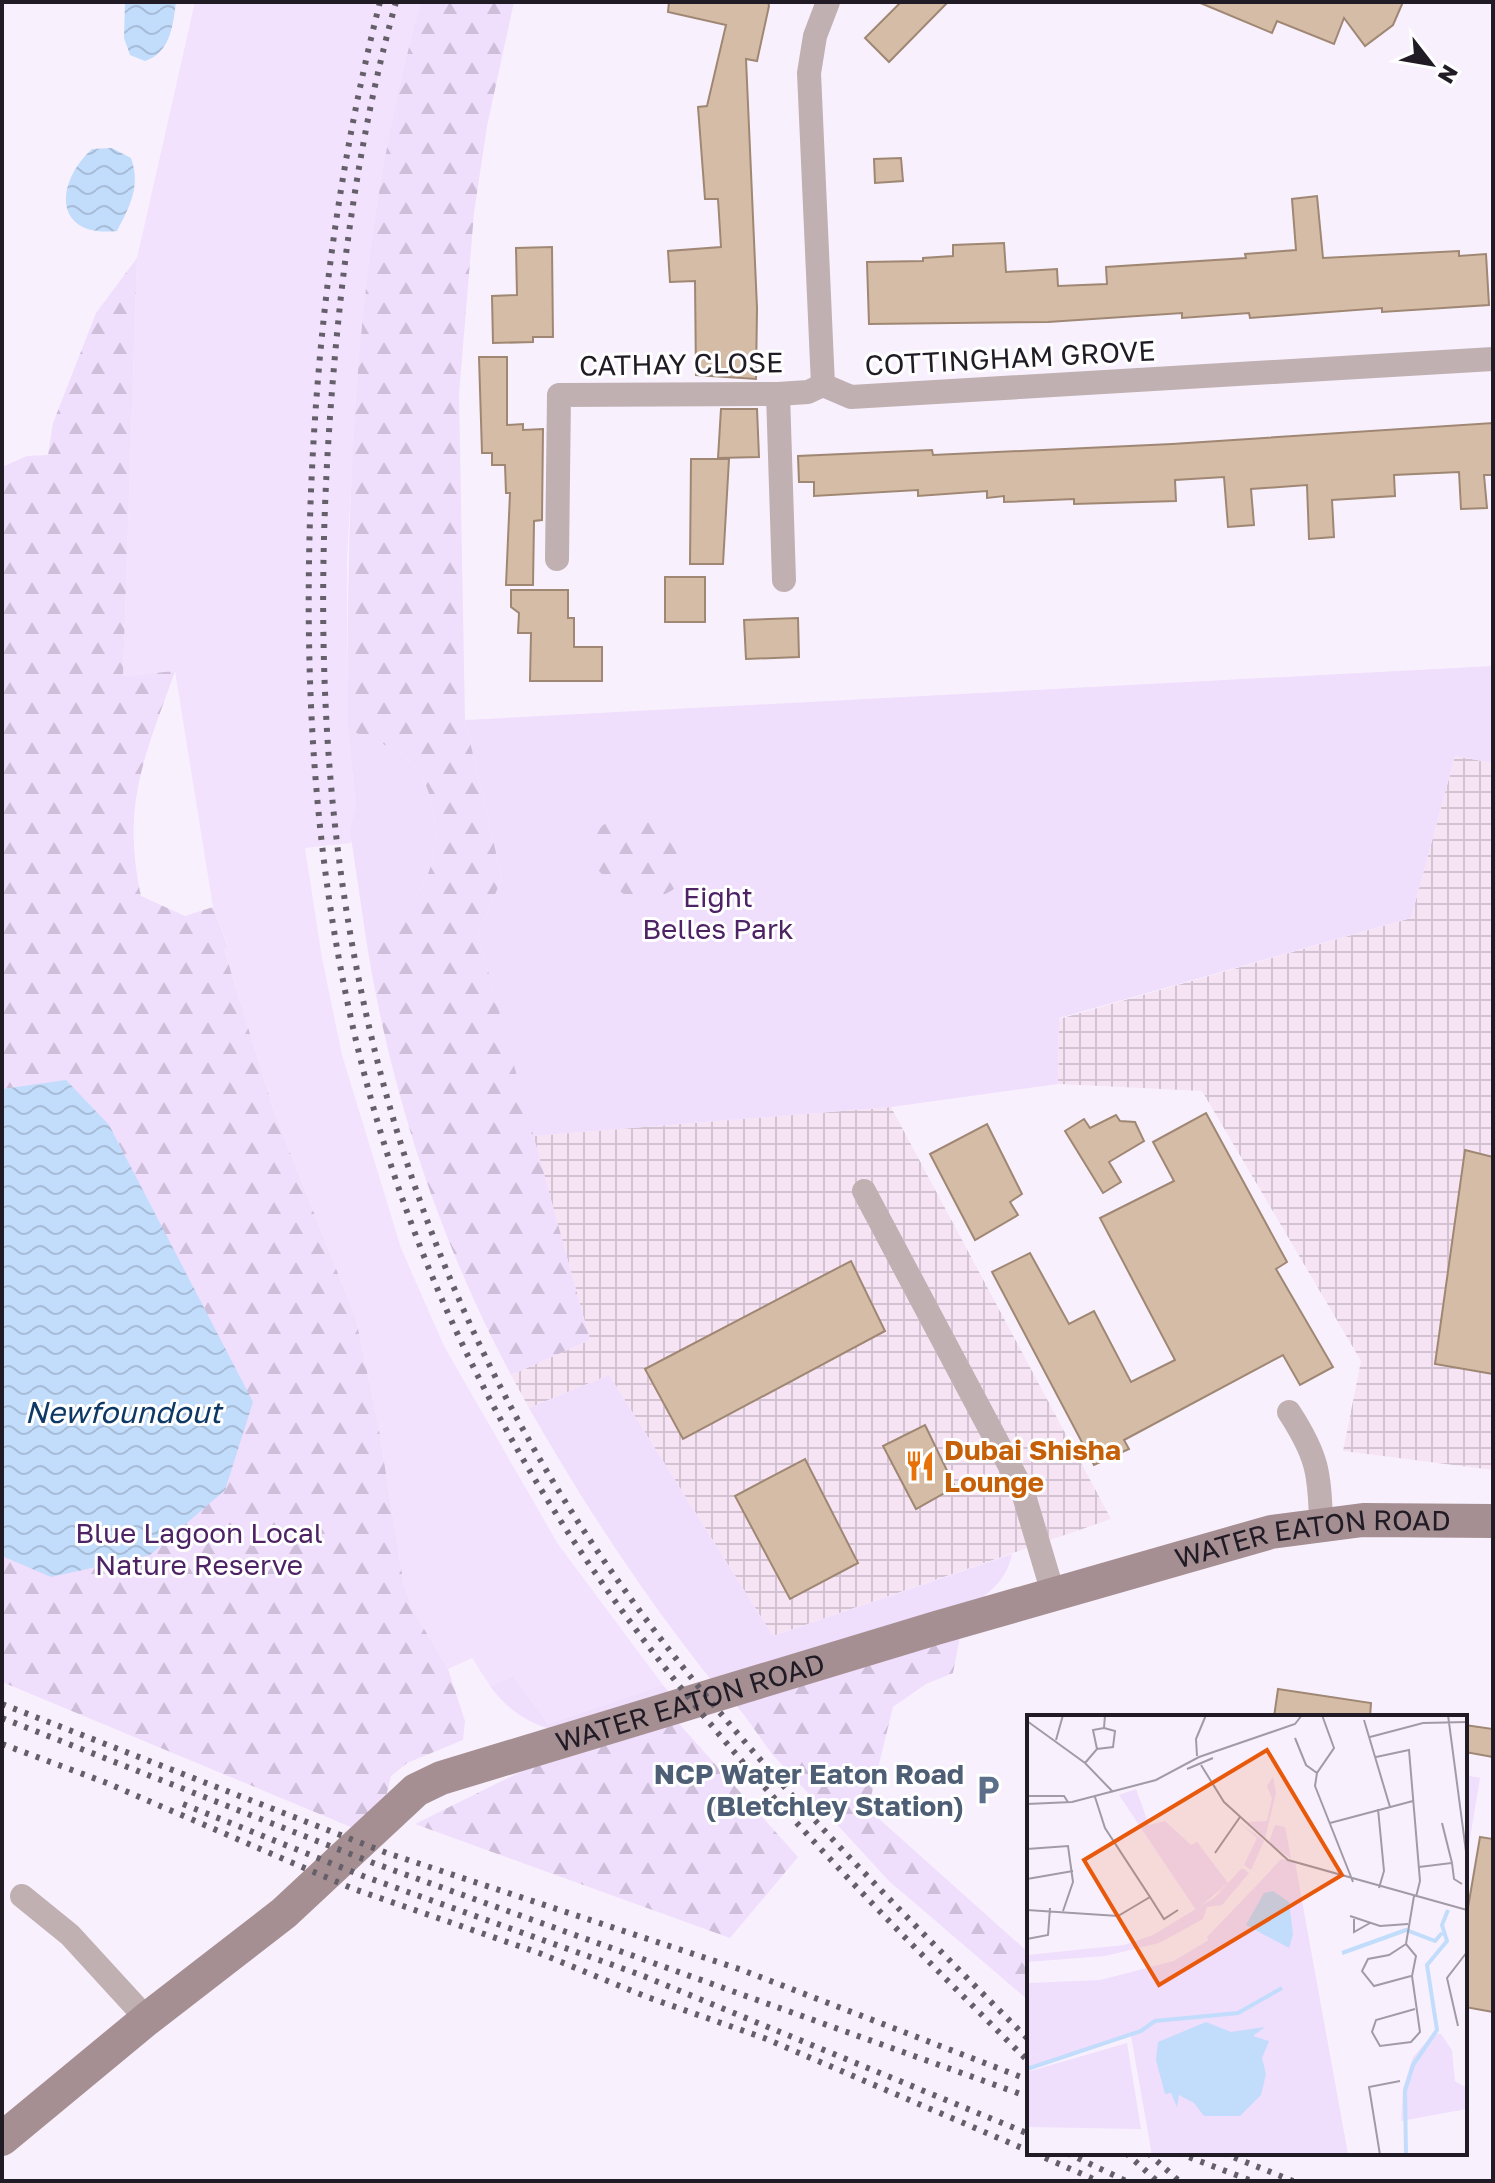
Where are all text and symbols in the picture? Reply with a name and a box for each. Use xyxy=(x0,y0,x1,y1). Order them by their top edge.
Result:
north arrow xyxy=(1391,24,1471,104)
text: N xyxy=(1433,60,1464,89)
street label: COTTINGHAM GROVE xyxy=(864,333,1156,382)
street label: CATHAY CLOSE xyxy=(579,345,783,382)
park label: Eight Belles Park xyxy=(642,880,794,945)
water label: Newfoundout xyxy=(25,1394,224,1430)
place label: Dubai Shisha Lounge xyxy=(944,1433,1121,1498)
restaurant icon: Dubai Shisha Lounge xyxy=(903,1449,937,1483)
street label: WATER EATON ROAD xyxy=(1171,1503,1451,1575)
park label: Blue Lagoon Local Nature Reserve xyxy=(75,1516,323,1581)
street label: WATER EATON ROAD xyxy=(552,1646,829,1758)
inset map xyxy=(1027,1715,1467,2155)
place label: NCP Water Eaton Road (Bletchley Station) xyxy=(654,1757,964,1822)
parking icon: NCP Water Eaton Road (Bletchley Station) xyxy=(971,1773,1005,1807)

